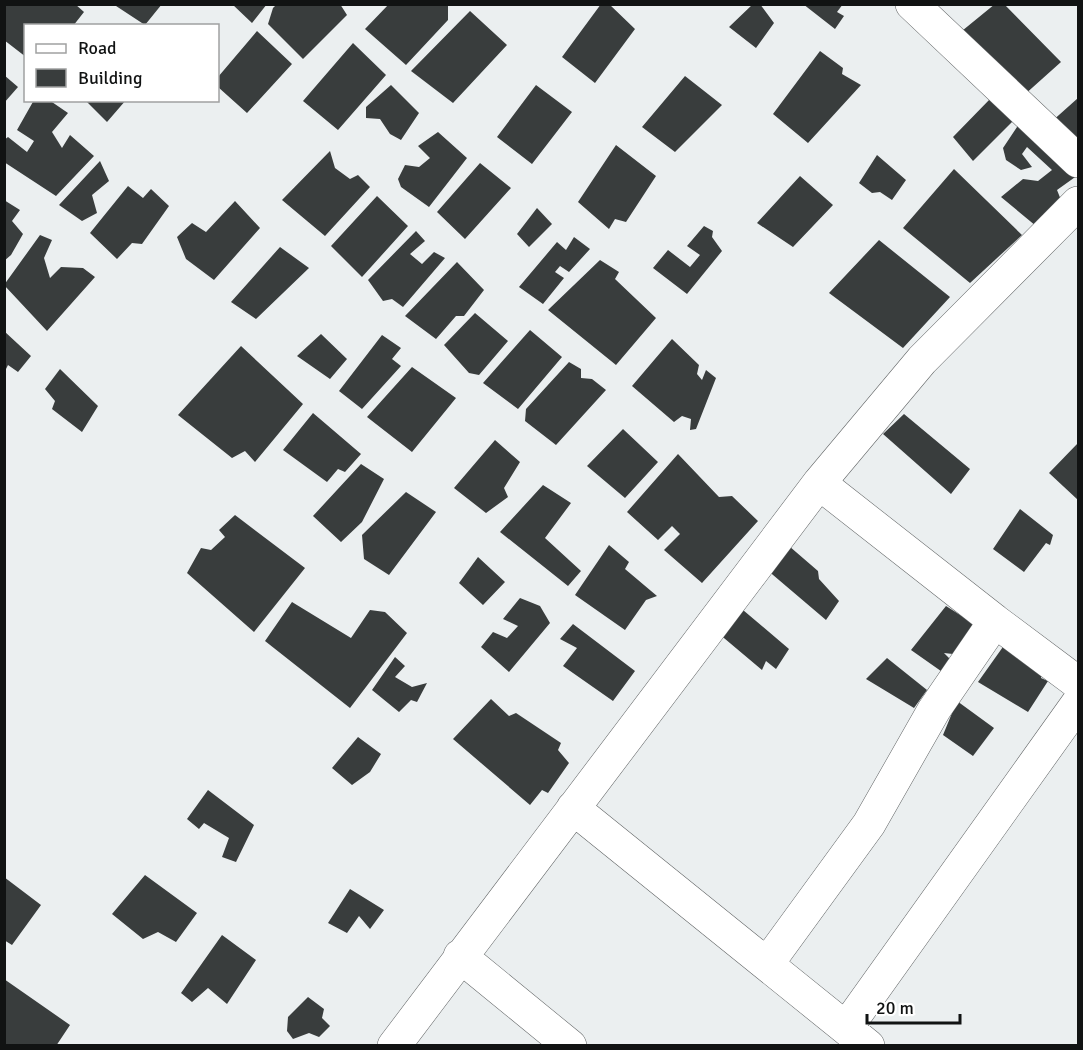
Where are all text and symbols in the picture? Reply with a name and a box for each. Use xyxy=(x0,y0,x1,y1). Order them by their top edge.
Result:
legend xyxy=(24,24,219,102)
text: Road xyxy=(78,37,117,59)
text: Building xyxy=(78,67,142,89)
scale bar xyxy=(867,987,960,1025)
text: 20 m xyxy=(876,997,914,1019)

